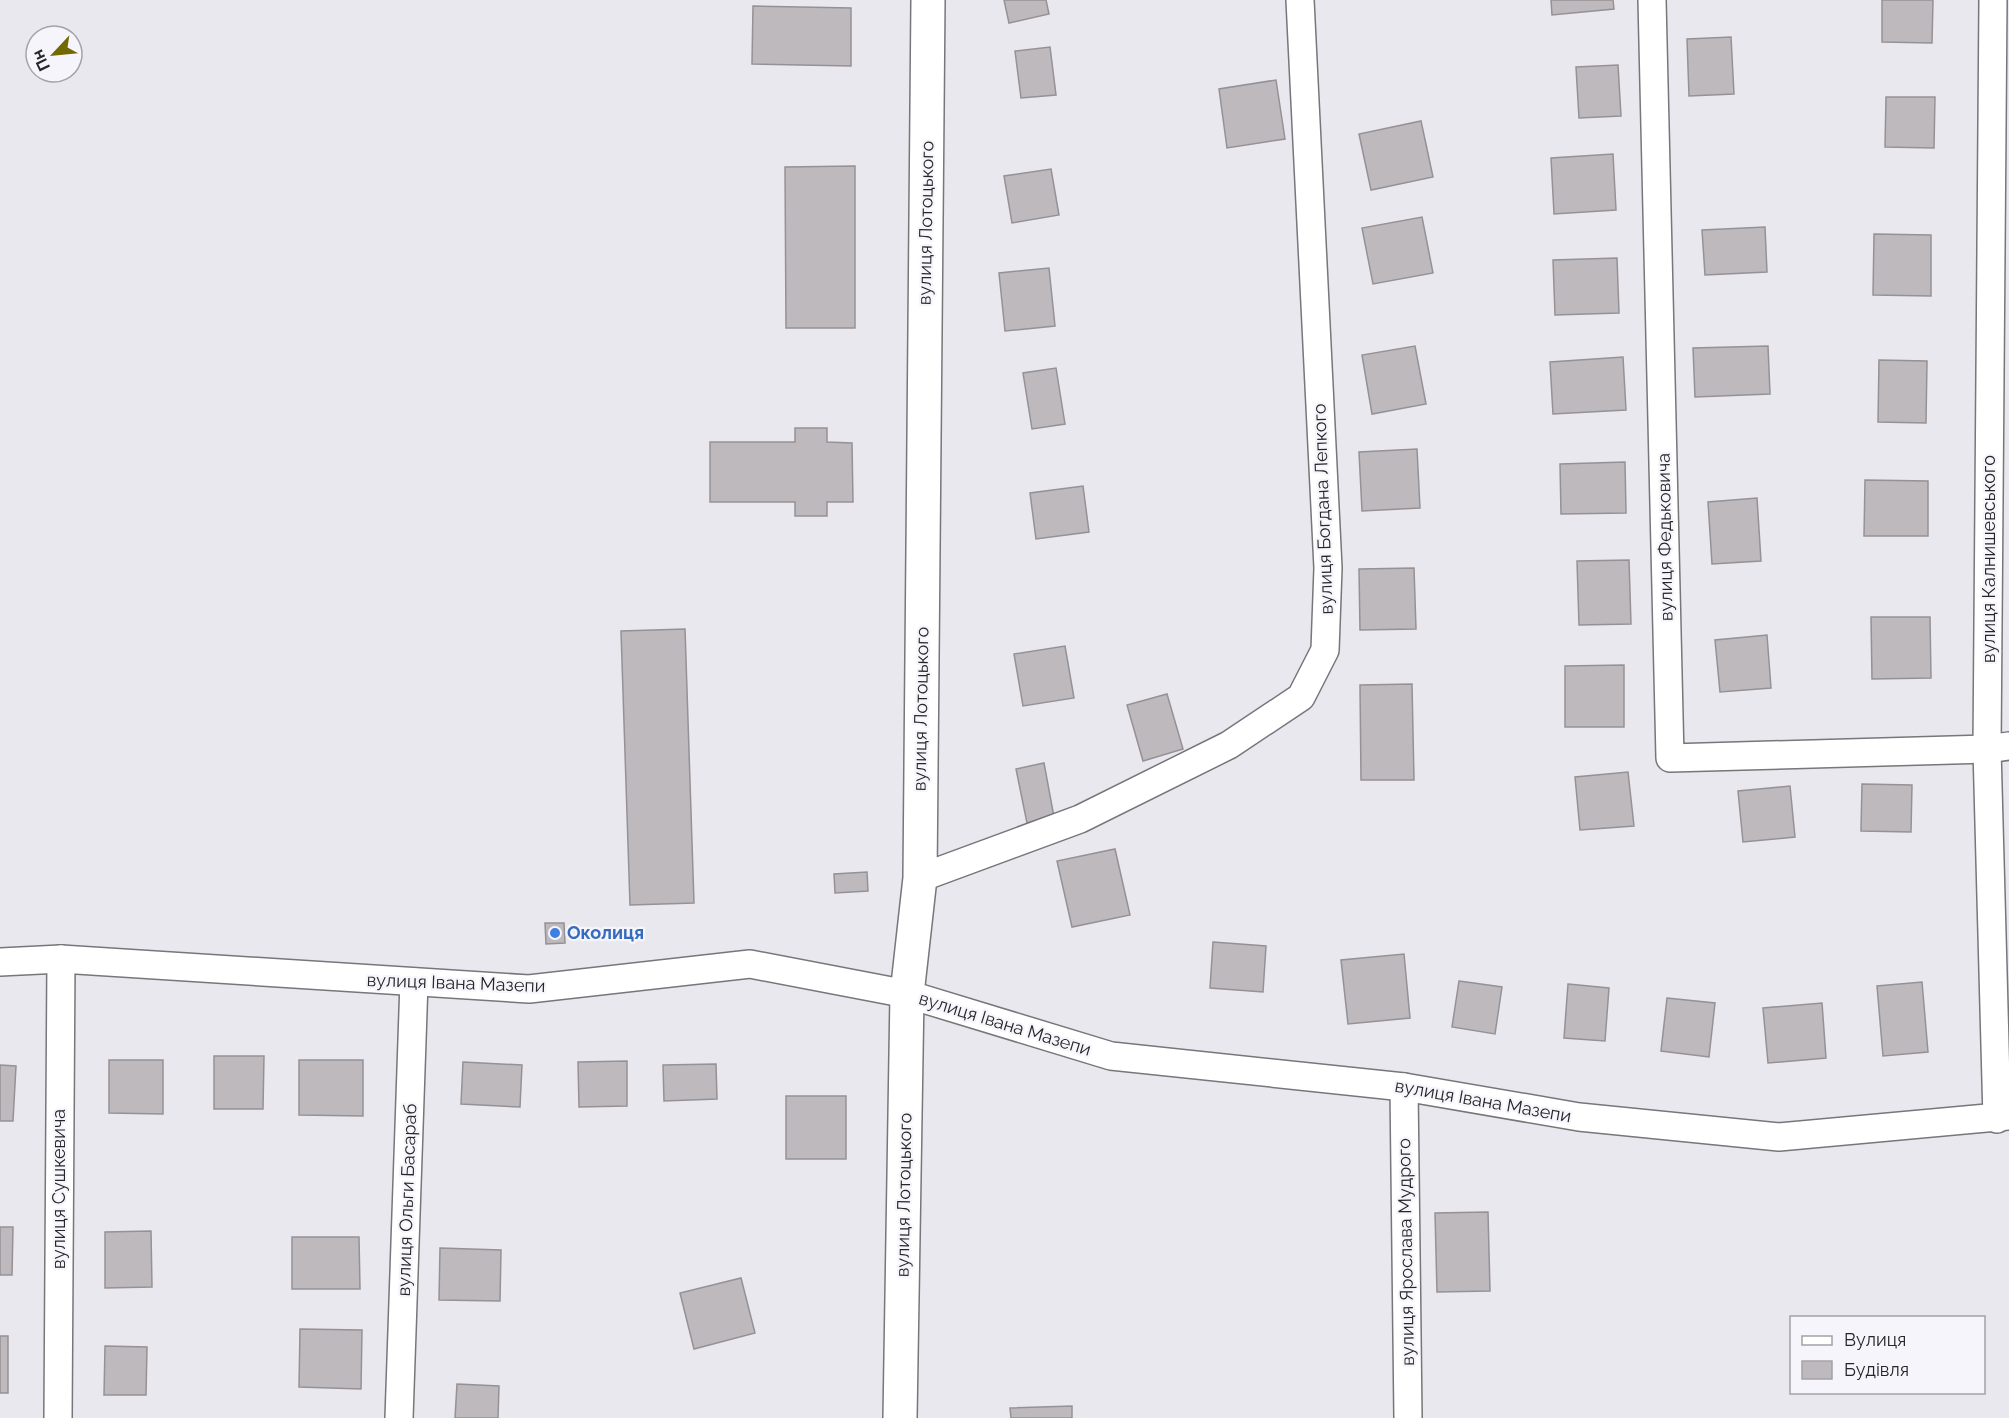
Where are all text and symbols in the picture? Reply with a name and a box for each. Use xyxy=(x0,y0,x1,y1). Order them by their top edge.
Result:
north arrow xyxy=(24,24,84,84)
text: Пн xyxy=(28,47,54,74)
street label: вулиця Лотоцького xyxy=(914,140,937,305)
street label: вулиця Богдана Лепкого xyxy=(1308,403,1337,615)
street label: вулиця Федьковича xyxy=(1653,453,1676,621)
street label: вулиця Калнишевського xyxy=(1978,455,1999,663)
street label: вулиця Лотоцького xyxy=(909,626,932,791)
place label: Околиця xyxy=(567,922,644,943)
marker: Околиця xyxy=(548,926,562,940)
street label: вулиця Івана Мазепи xyxy=(366,969,546,996)
street label: вулиця Івана Мазепи xyxy=(917,987,1094,1060)
street label: вулиця Івана Мазепи xyxy=(1393,1075,1573,1126)
street label: вулиця Ольги Басараб xyxy=(393,1103,420,1297)
street label: вулиця Сушкевича xyxy=(48,1109,69,1269)
street label: вулиця Лотоцького xyxy=(892,1112,915,1277)
street label: вулиця Ярослава Мудрого xyxy=(1393,1138,1418,1366)
legend xyxy=(1790,1316,1985,1394)
text: Вулиця xyxy=(1844,1329,1906,1350)
text: Будівля xyxy=(1844,1359,1909,1380)

